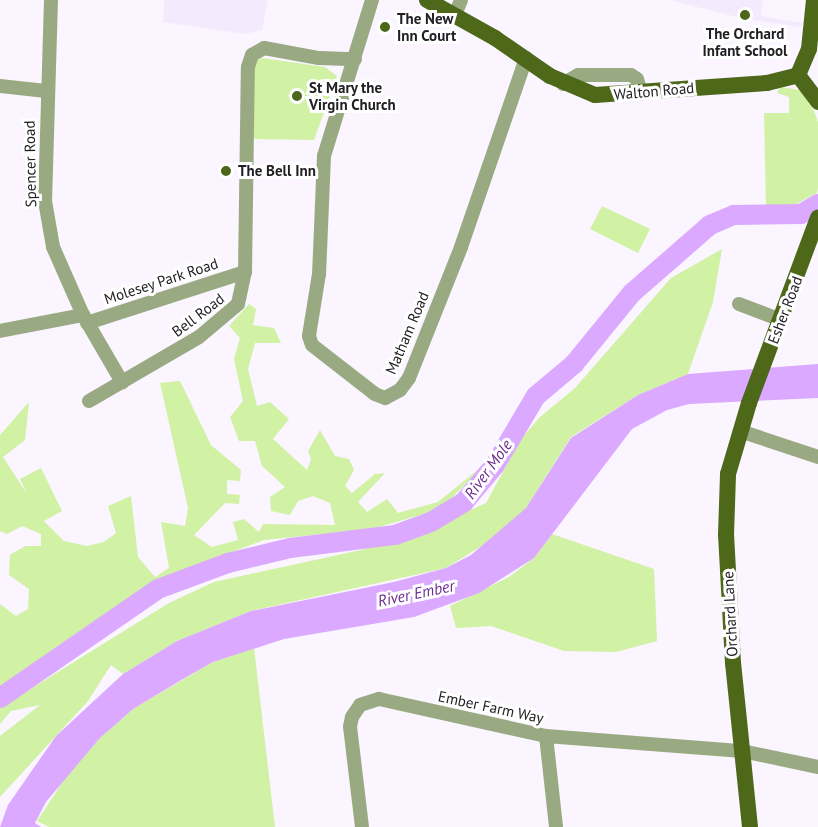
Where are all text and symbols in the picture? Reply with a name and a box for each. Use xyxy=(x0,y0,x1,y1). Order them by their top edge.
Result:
marker: The Orchard Infant School xyxy=(738,8,752,22)
place label: The New Inn Court xyxy=(397,9,456,44)
marker: The New Inn Court xyxy=(378,20,392,34)
place label: The Orchard Infant School xyxy=(702,24,788,59)
place label: St Mary the Virgin Church xyxy=(309,78,396,113)
street label: Walton Road xyxy=(613,79,695,103)
marker: St Mary the Virgin Church xyxy=(290,89,304,103)
street label: Spencer Road xyxy=(20,120,40,208)
place label: The Bell Inn xyxy=(238,162,316,180)
marker: The Bell Inn xyxy=(219,164,233,178)
street label: Molesey Park Road xyxy=(101,254,221,308)
street label: Esher Road xyxy=(764,274,806,346)
street label: Bell Road xyxy=(168,289,228,341)
street label: Matham Road xyxy=(382,289,432,377)
water label: River Mole xyxy=(460,436,516,502)
street label: Orchard Lane xyxy=(719,571,741,657)
water label: River Ember xyxy=(376,575,456,611)
street label: Ember Farm Way xyxy=(436,687,546,727)

